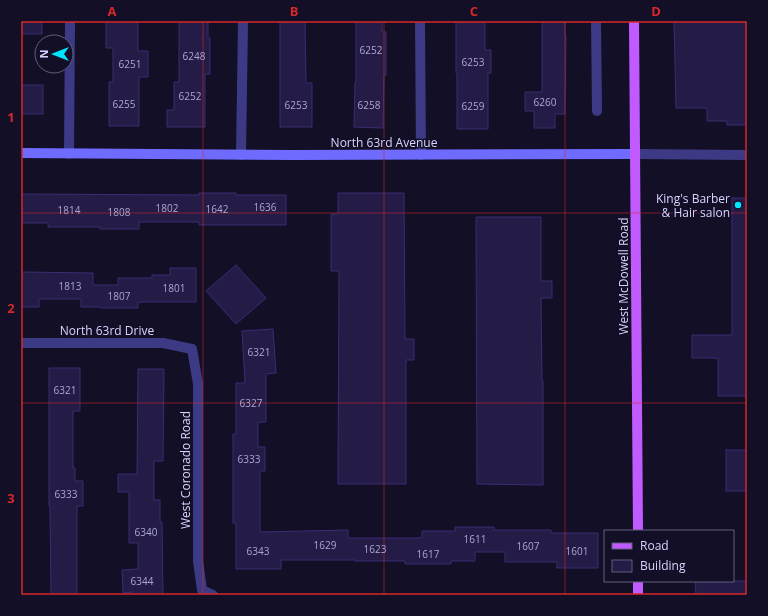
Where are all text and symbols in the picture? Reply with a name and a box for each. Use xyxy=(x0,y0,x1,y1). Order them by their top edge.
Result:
text: A xyxy=(108,2,117,20)
text: B xyxy=(290,2,299,20)
text: C xyxy=(470,2,478,20)
text: D xyxy=(651,2,661,20)
north arrow xyxy=(34,34,74,74)
house number: 6252 xyxy=(360,43,383,57)
house number: 6248 xyxy=(183,49,206,63)
text: N xyxy=(36,50,51,58)
house number: 6253 xyxy=(462,55,485,69)
house number: 6251 xyxy=(119,57,141,71)
house number: 6252 xyxy=(179,89,202,103)
house number: 6260 xyxy=(534,95,557,109)
house number: 6255 xyxy=(113,97,136,111)
house number: 6253 xyxy=(285,98,308,112)
house number: 6258 xyxy=(358,98,381,112)
house number: 6259 xyxy=(462,99,485,113)
text: 1 xyxy=(7,108,15,126)
street label: North 63rd Avenue xyxy=(331,134,438,151)
place label: King's Barber & Hair salon xyxy=(656,190,730,221)
house number: 1636 xyxy=(254,200,277,214)
marker: King's Barber & Hair salon xyxy=(733,200,743,210)
house number: 1802 xyxy=(156,201,179,215)
house number: 1642 xyxy=(206,202,229,216)
house number: 1814 xyxy=(58,203,81,217)
house number: 1808 xyxy=(108,205,131,219)
street label: West McDowell Road xyxy=(615,217,632,335)
house number: 1813 xyxy=(59,279,82,293)
house number: 1801 xyxy=(163,281,185,295)
house number: 1807 xyxy=(108,289,131,303)
text: 2 xyxy=(7,299,15,317)
street label: North 63rd Drive xyxy=(60,322,154,339)
house number: 6321 xyxy=(248,345,270,359)
house number: 6321 xyxy=(54,383,76,397)
house number: 6327 xyxy=(240,396,263,410)
street label: West Coronado Road xyxy=(177,411,194,529)
house number: 6333 xyxy=(238,452,261,466)
house number: 6333 xyxy=(55,487,78,501)
text: 3 xyxy=(7,489,15,507)
house number: 6340 xyxy=(135,525,158,539)
legend xyxy=(604,530,734,582)
house number: 1611 xyxy=(464,532,486,546)
text: Road xyxy=(640,537,669,554)
house number: 1629 xyxy=(314,538,337,552)
house number: 1607 xyxy=(517,539,540,553)
house number: 1623 xyxy=(364,542,387,556)
house number: 6343 xyxy=(247,544,270,558)
house number: 1601 xyxy=(566,544,588,558)
house number: 1617 xyxy=(417,547,440,561)
text: Building xyxy=(640,557,686,574)
house number: 6344 xyxy=(131,574,154,588)

